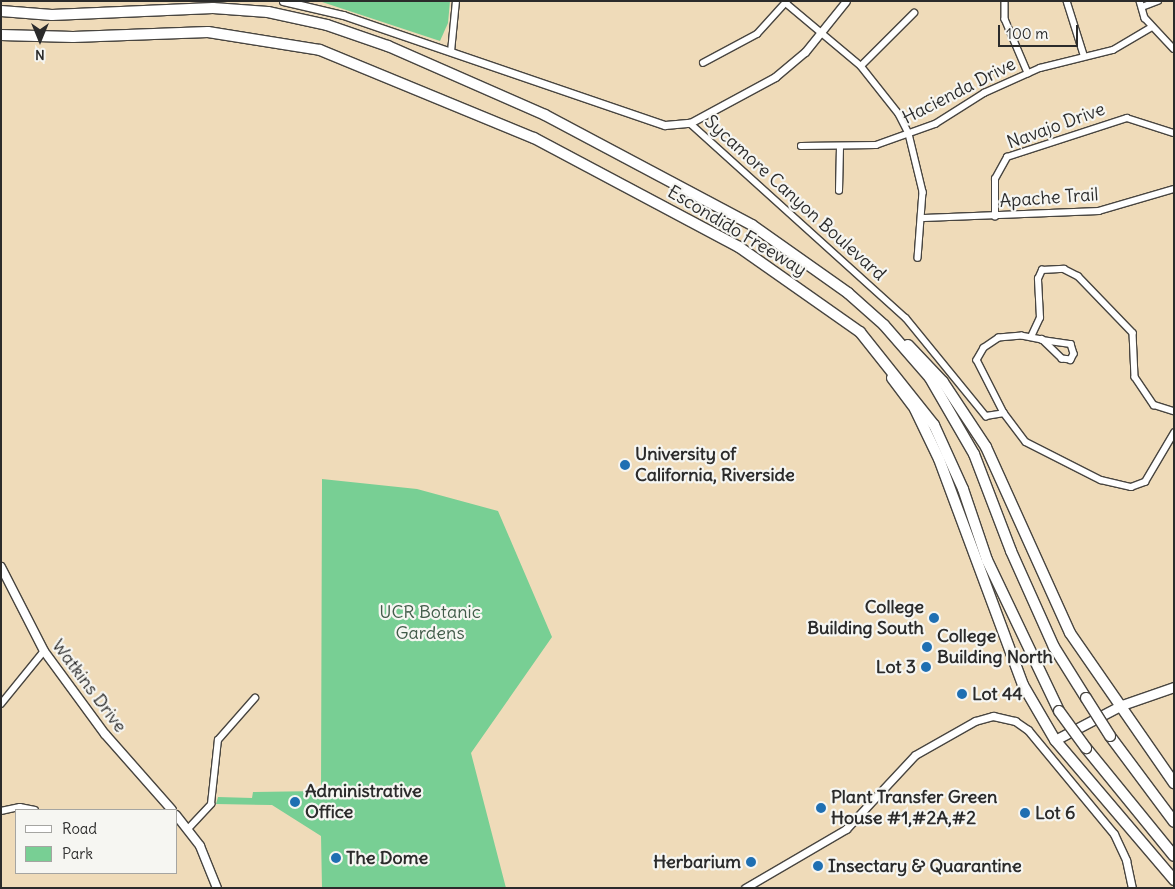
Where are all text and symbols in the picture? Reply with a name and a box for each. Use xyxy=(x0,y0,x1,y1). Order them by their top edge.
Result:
north arrow xyxy=(15,15,65,65)
scale bar xyxy=(1000,15,1080,47)
text: 100 m xyxy=(1006,24,1048,43)
text: N xyxy=(35,46,45,64)
street label: Hacienda Drive xyxy=(899,53,1019,129)
street label: Navajo Drive xyxy=(1004,98,1108,154)
street label: Sycamore Canyon Boulevard xyxy=(700,111,890,285)
street label: Escondido Freeway xyxy=(664,181,810,281)
street label: Apache Trail xyxy=(999,184,1099,212)
place label: University of California, Riverside xyxy=(635,444,795,486)
marker: University of California, Riverside xyxy=(619,459,631,471)
place label: College Building South xyxy=(807,597,924,640)
park label: UCR Botanic Gardens xyxy=(379,602,481,644)
marker: College Building South xyxy=(928,612,940,624)
place label: College Building North xyxy=(937,626,1053,669)
street label: Watkins Drive xyxy=(47,635,131,737)
marker: College Building North xyxy=(921,641,933,653)
place label: Lot 3 xyxy=(876,656,916,678)
marker: Lot 3 xyxy=(920,661,932,673)
place label: Lot 44 xyxy=(972,683,1023,705)
marker: Lot 44 xyxy=(956,688,968,700)
place label: Administrative Office xyxy=(305,781,422,824)
place label: Plant Transfer Green House #1,#2A,#2 xyxy=(831,787,997,830)
marker: Administrative Office xyxy=(289,796,301,808)
marker: Plant Transfer Green House #1,#2A,#2 xyxy=(815,802,827,814)
place label: Lot 6 xyxy=(1035,802,1075,824)
marker: Lot 6 xyxy=(1019,807,1031,819)
legend xyxy=(15,809,178,874)
text: Road xyxy=(62,819,97,838)
text: Park xyxy=(62,844,93,863)
place label: The Dome xyxy=(346,847,428,869)
place label: Herbarium xyxy=(653,851,741,873)
marker: The Dome xyxy=(330,852,342,864)
place label: Insectary & Quarantine xyxy=(828,855,1022,877)
marker: Herbarium xyxy=(745,856,757,868)
marker: Insectary & Quarantine xyxy=(812,860,824,872)

